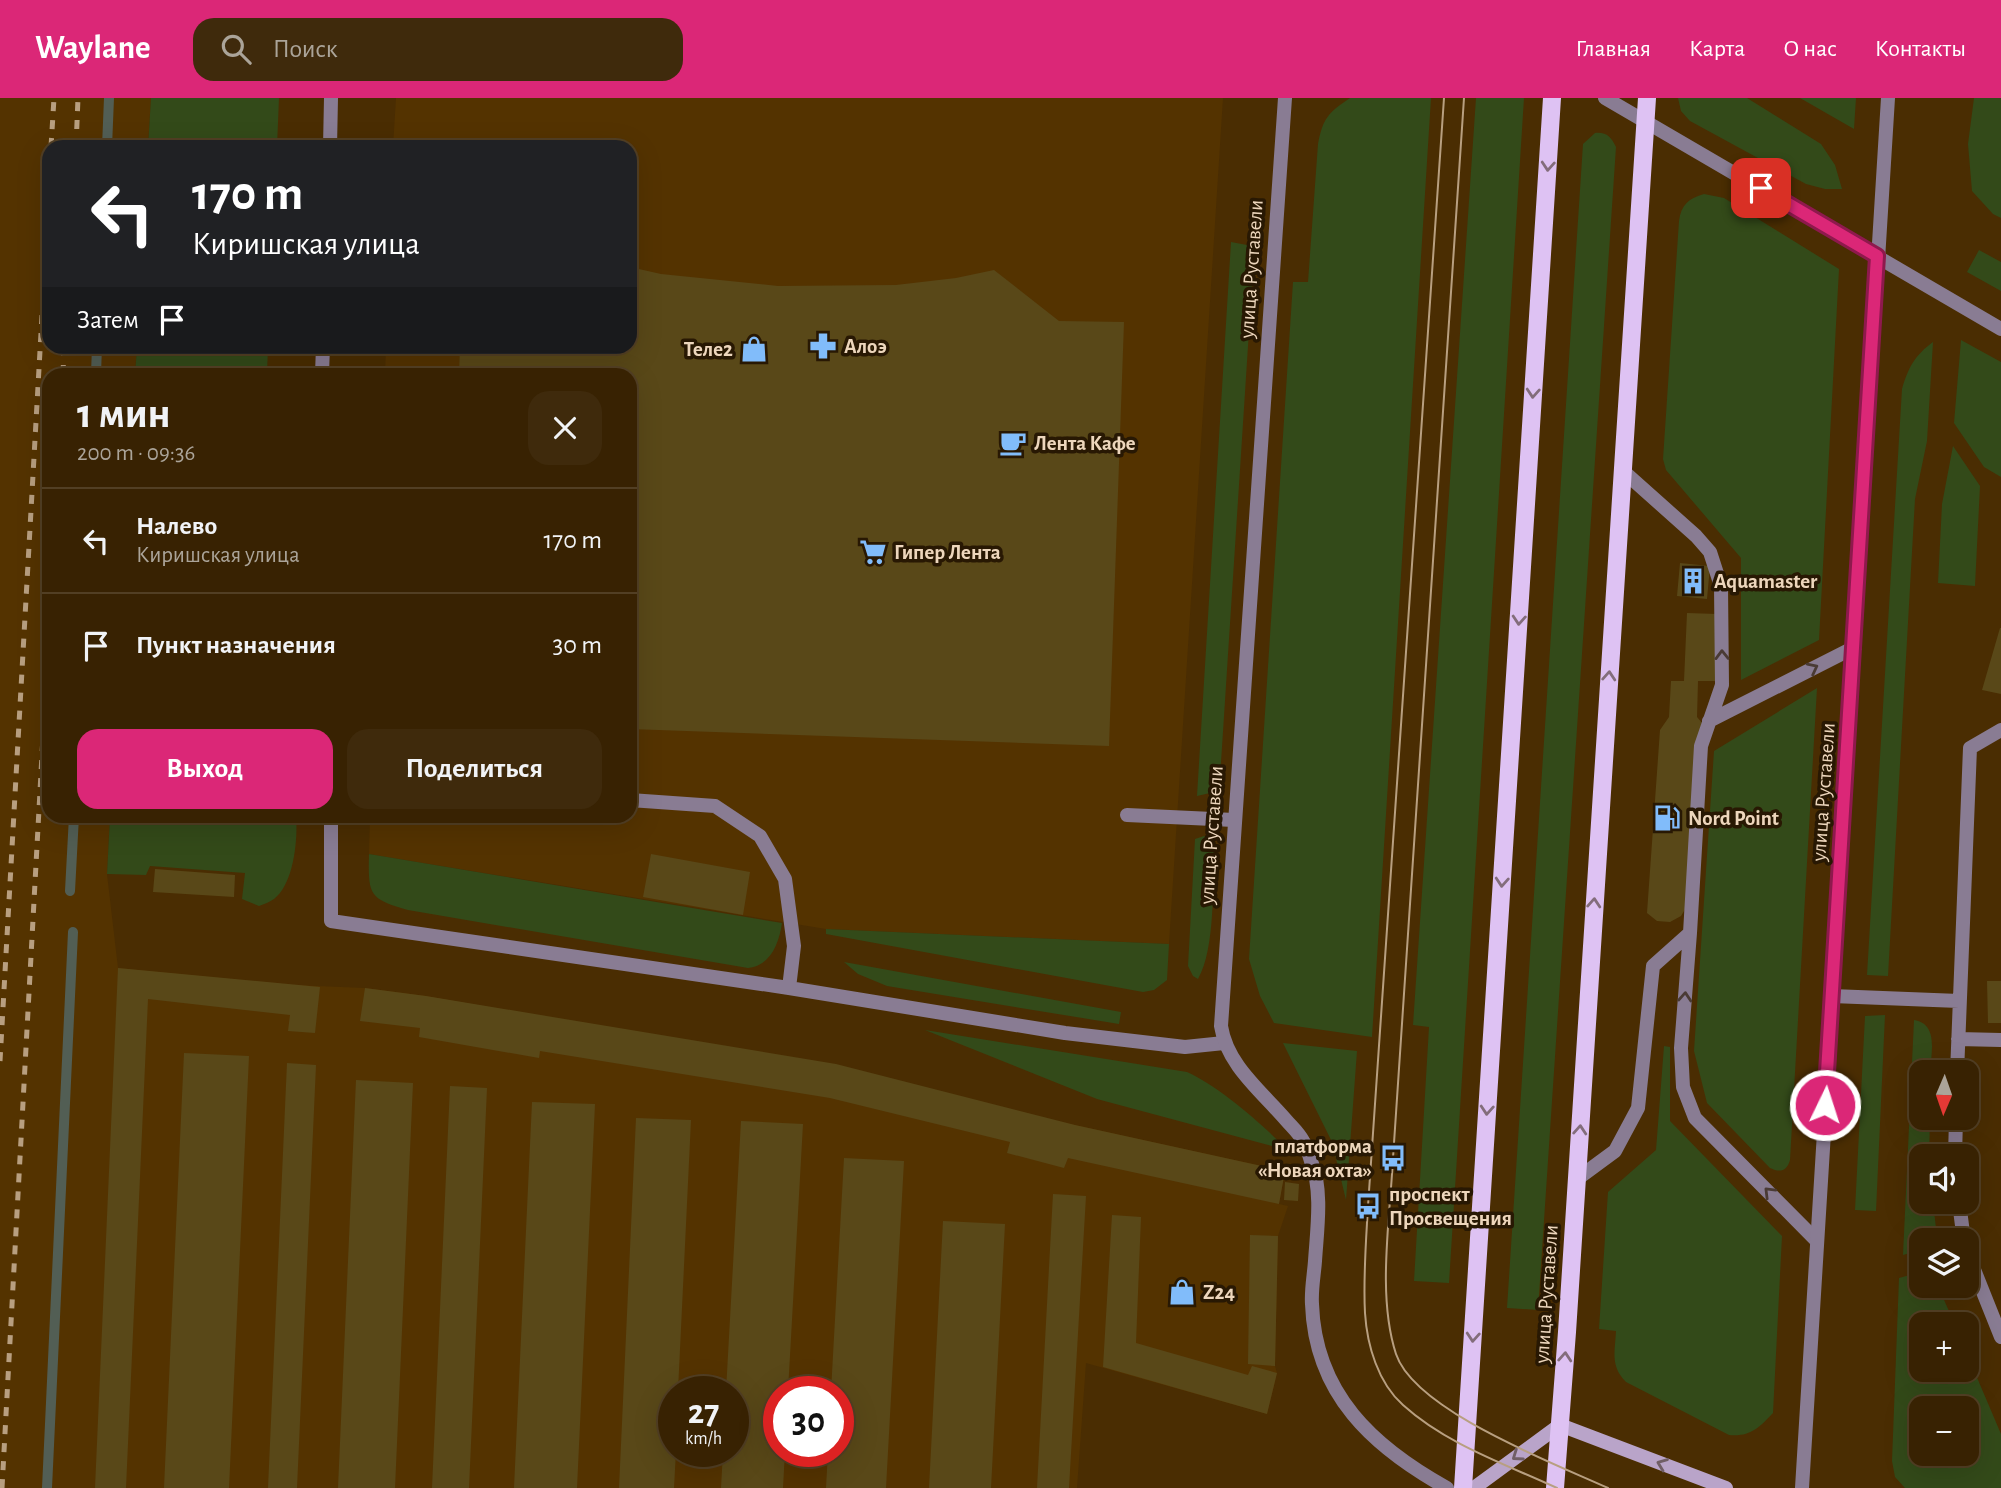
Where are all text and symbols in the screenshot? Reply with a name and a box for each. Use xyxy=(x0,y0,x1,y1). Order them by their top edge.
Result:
search box xyxy=(193,18,683,81)
icon: search xyxy=(217,30,255,68)
text: Waylane xyxy=(35,32,151,65)
text: Поиск xyxy=(273,36,338,62)
text: Главная xyxy=(1576,37,1651,61)
text: Карта xyxy=(1689,37,1745,61)
text: О нас xyxy=(1783,37,1837,61)
text: Контакты xyxy=(1875,37,1966,61)
pin xyxy=(1731,158,1791,218)
one-way arrow xyxy=(1540,161,1555,172)
icon: left xyxy=(77,168,168,259)
icon: arrive xyxy=(1742,169,1780,207)
text: 170 m xyxy=(192,170,303,219)
street label: улица Руставели xyxy=(1236,199,1267,340)
text: Киришская улица xyxy=(192,228,420,260)
icon: arrive xyxy=(153,301,191,339)
text: Затем xyxy=(77,307,139,333)
pharmacy icon: Алоэ xyxy=(808,331,838,361)
shop icon: Теле2 xyxy=(739,334,769,364)
place label: Алоэ xyxy=(844,336,887,357)
place label: Теле2 xyxy=(684,339,733,360)
one-way arrow xyxy=(1526,388,1541,399)
button: close xyxy=(528,391,602,465)
text: 1 мин xyxy=(77,393,171,435)
cafe icon: Лента Кафе xyxy=(998,428,1028,458)
place label: Лента Кафе xyxy=(1034,433,1136,454)
text: 200 m · 09:36 xyxy=(77,442,195,465)
text: Налево xyxy=(136,513,217,539)
icon: left xyxy=(77,522,115,560)
text: 170 m xyxy=(543,527,602,553)
supermarket icon: Гипер Лента xyxy=(858,537,888,567)
place label: Гипер Лента xyxy=(894,542,1001,563)
text: Киришская улица xyxy=(136,544,300,567)
building icon: Aquamaster xyxy=(1678,566,1708,596)
place label: Aquamaster xyxy=(1714,571,1818,592)
one-way arrow xyxy=(1511,615,1526,626)
icon: arrive xyxy=(77,627,115,665)
text: Пункт назначения xyxy=(136,632,336,658)
text: 30 m xyxy=(552,632,602,658)
one-way arrow xyxy=(1714,649,1730,660)
one-way arrow xyxy=(1806,662,1818,676)
one-way arrow xyxy=(1601,670,1616,681)
street label: улица Руставели xyxy=(1808,722,1839,863)
button: Выход xyxy=(77,729,333,809)
button: Поделиться xyxy=(347,729,602,809)
street label: улица Руставели xyxy=(1196,765,1227,906)
fuel station icon: Nord Point xyxy=(1652,803,1682,833)
place label: Nord Point xyxy=(1688,808,1779,829)
one-way arrow xyxy=(1495,877,1510,888)
one-way arrow xyxy=(1587,897,1602,908)
one-way arrow xyxy=(1677,992,1692,1003)
north arrow xyxy=(1909,1060,1979,1130)
map controls xyxy=(1909,1060,1979,1466)
position arrow xyxy=(1788,1068,1862,1142)
one-way arrow xyxy=(1480,1104,1495,1115)
one-way arrow xyxy=(1572,1124,1587,1135)
place label: платформа «Новая охта» xyxy=(1258,1136,1372,1181)
bus stop icon: платформа «Новая охта» xyxy=(1378,1143,1408,1173)
button: sound xyxy=(1909,1144,1979,1214)
place label: проспект Просвещения xyxy=(1389,1184,1512,1229)
one-way arrow xyxy=(1764,1188,1777,1201)
bus stop icon: проспект Просвещения xyxy=(1353,1191,1383,1221)
street label: улица Руставели xyxy=(1531,1224,1562,1365)
button: layers xyxy=(1909,1228,1979,1298)
shop icon: Z24 xyxy=(1167,1277,1197,1307)
place label: Z24 xyxy=(1203,1282,1235,1303)
button: + xyxy=(1909,1312,1979,1382)
one-way arrow xyxy=(1466,1331,1481,1342)
one-way arrow xyxy=(1557,1351,1572,1362)
speed limit sign: 30 xyxy=(763,1376,854,1467)
text: 27 xyxy=(688,1395,719,1430)
button: − xyxy=(1909,1396,1979,1466)
text: km/h xyxy=(685,1430,722,1448)
one-way arrow xyxy=(1512,1448,1525,1460)
one-way arrow xyxy=(1657,1458,1669,1472)

